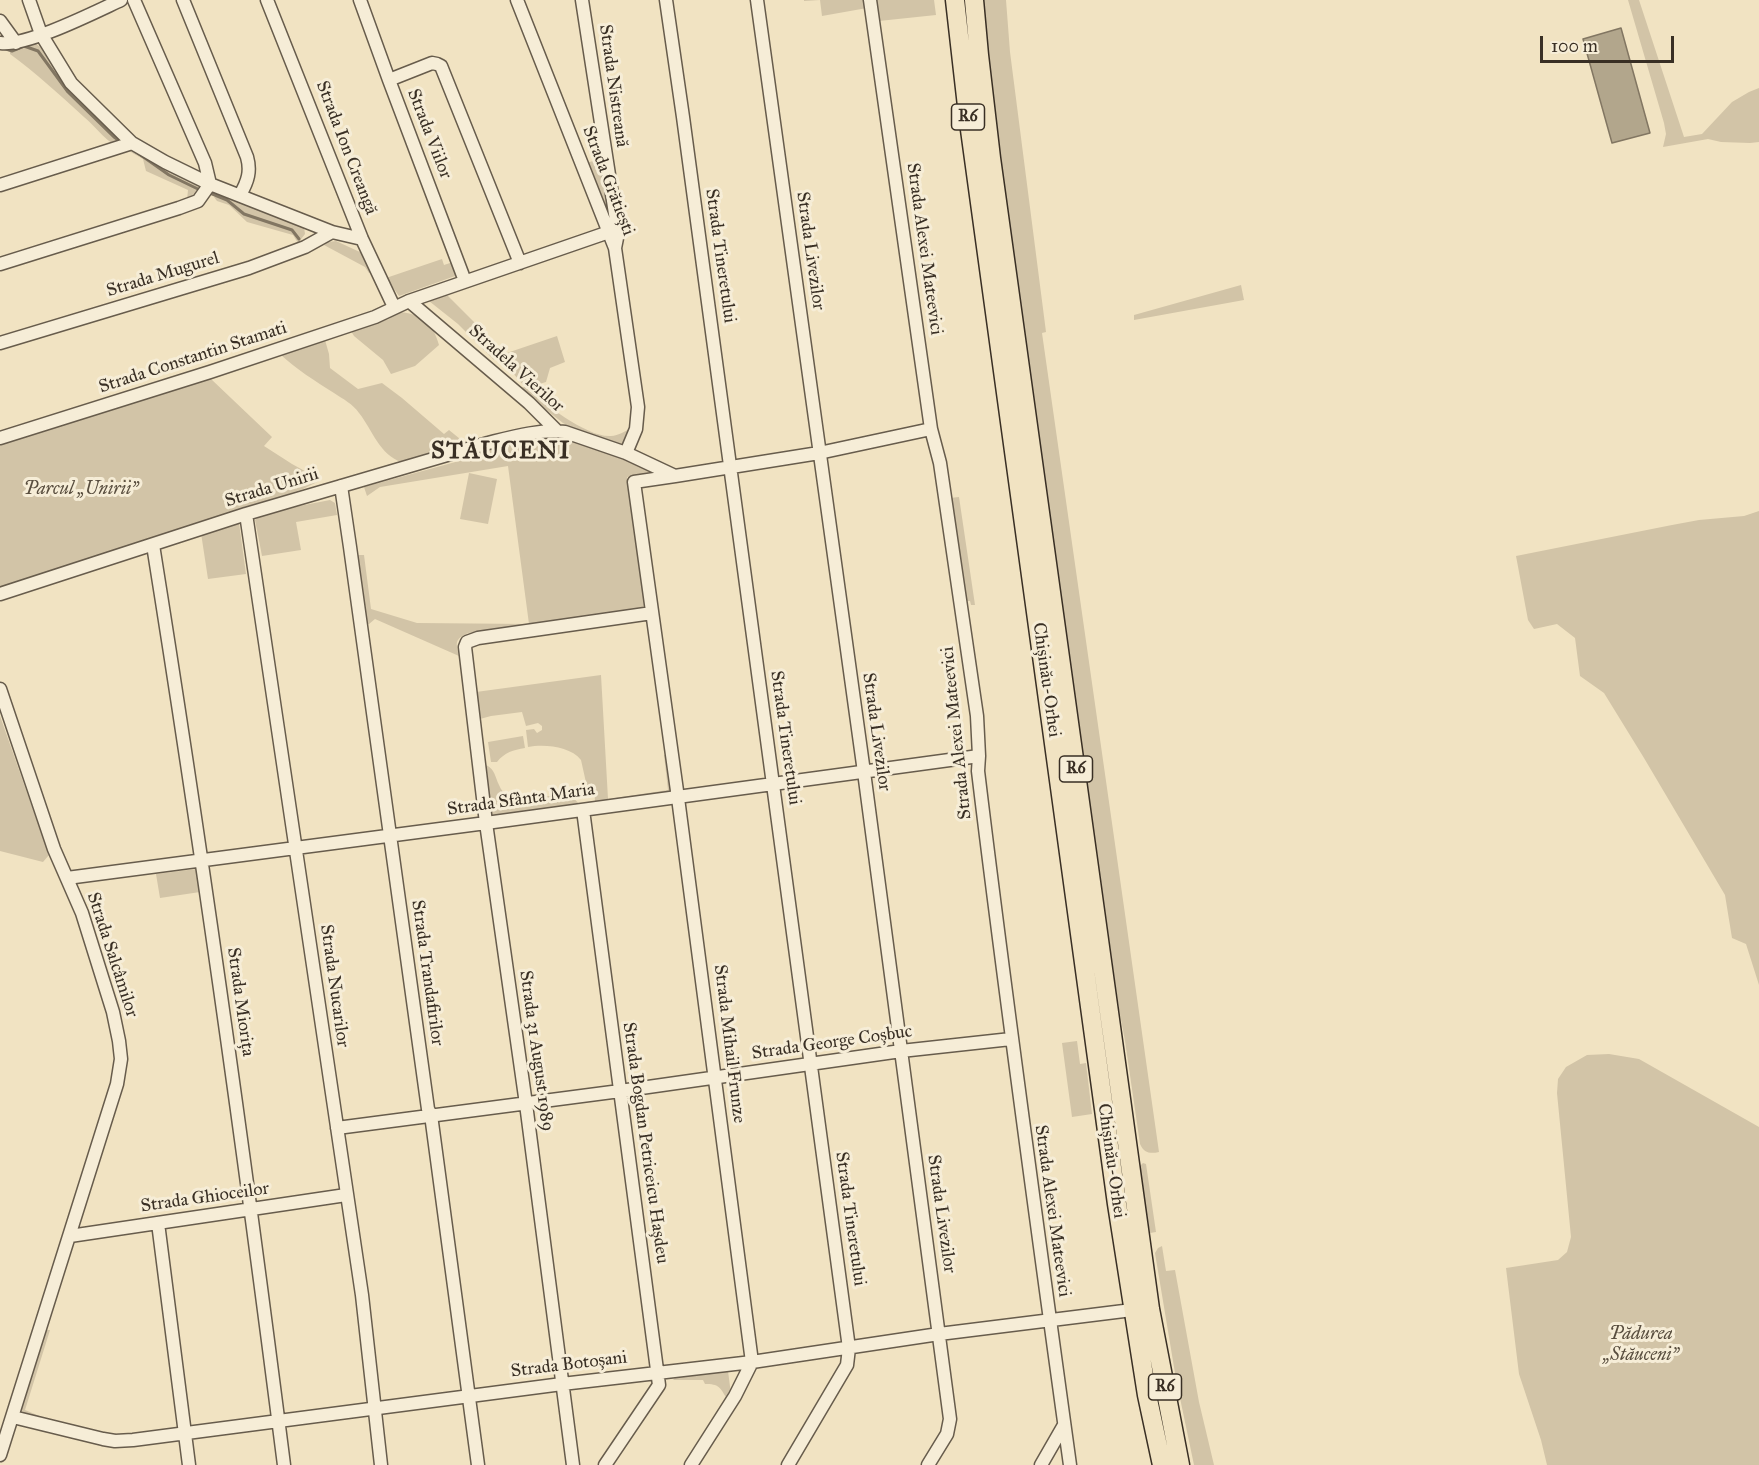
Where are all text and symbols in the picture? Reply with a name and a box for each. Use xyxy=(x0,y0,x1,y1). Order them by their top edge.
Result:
street label: Strada Nistreană xyxy=(594,23,632,149)
scale bar xyxy=(1543,24,1676,62)
text: 100 m xyxy=(1551,35,1598,57)
street label: Strada Ion Creangă xyxy=(311,78,381,218)
street label: Strada Viilor xyxy=(402,86,456,182)
road number: R6 xyxy=(952,104,984,130)
street label: Strada Grătiești xyxy=(577,123,639,239)
street label: Strada Alexei Mateevici xyxy=(901,162,947,336)
street label: Strada Tineretului xyxy=(700,187,740,325)
street label: Strada Livezilor xyxy=(791,190,829,312)
street label: Strada Mugurel xyxy=(104,248,222,302)
street label: Strada Constantin Stamati xyxy=(96,317,290,399)
street label: Stradela Vierilor xyxy=(464,320,568,418)
district label: STĂUCENI xyxy=(431,438,571,466)
street label: Strada Unirii xyxy=(223,464,321,512)
park label: Parcul „Unirii” xyxy=(24,479,138,501)
street label: Chișinău-Orhei xyxy=(1027,621,1065,739)
street label: Strada Alexei Mateevici xyxy=(937,646,977,820)
street label: Strada Tineretului xyxy=(765,669,805,807)
street label: Strada Livezilor xyxy=(857,671,895,793)
road number: R6 xyxy=(1060,756,1092,782)
street label: Strada Sfânta Maria xyxy=(446,779,596,821)
street label: Strada Salcâmilor xyxy=(82,890,142,1020)
street label: Strada Trandafirilor xyxy=(406,899,448,1047)
street label: Strada Nucarilor xyxy=(315,923,353,1049)
street label: Strada Miorița xyxy=(222,946,258,1058)
street label: Strada Mihail Frunze xyxy=(709,963,749,1125)
street label: Strada 31 August 1989 xyxy=(514,969,558,1133)
street label: Strada Bogdan Petriceicu Hașdeu xyxy=(617,1021,673,1265)
street label: Strada George Coșbuc xyxy=(750,1021,914,1065)
street label: Chișinău-Orhei xyxy=(1092,1102,1130,1220)
street label: Strada Alexei Mateevici xyxy=(1029,1124,1075,1298)
street label: Strada Tineretului xyxy=(830,1150,870,1288)
street label: Strada Livezilor xyxy=(922,1153,960,1275)
street label: Strada Ghioceilor xyxy=(139,1178,271,1218)
park label: Pădurea „Stăuceni” xyxy=(1603,1324,1679,1366)
street label: Strada Botoșani xyxy=(510,1347,628,1383)
road number: R6 xyxy=(1148,1374,1182,1400)

